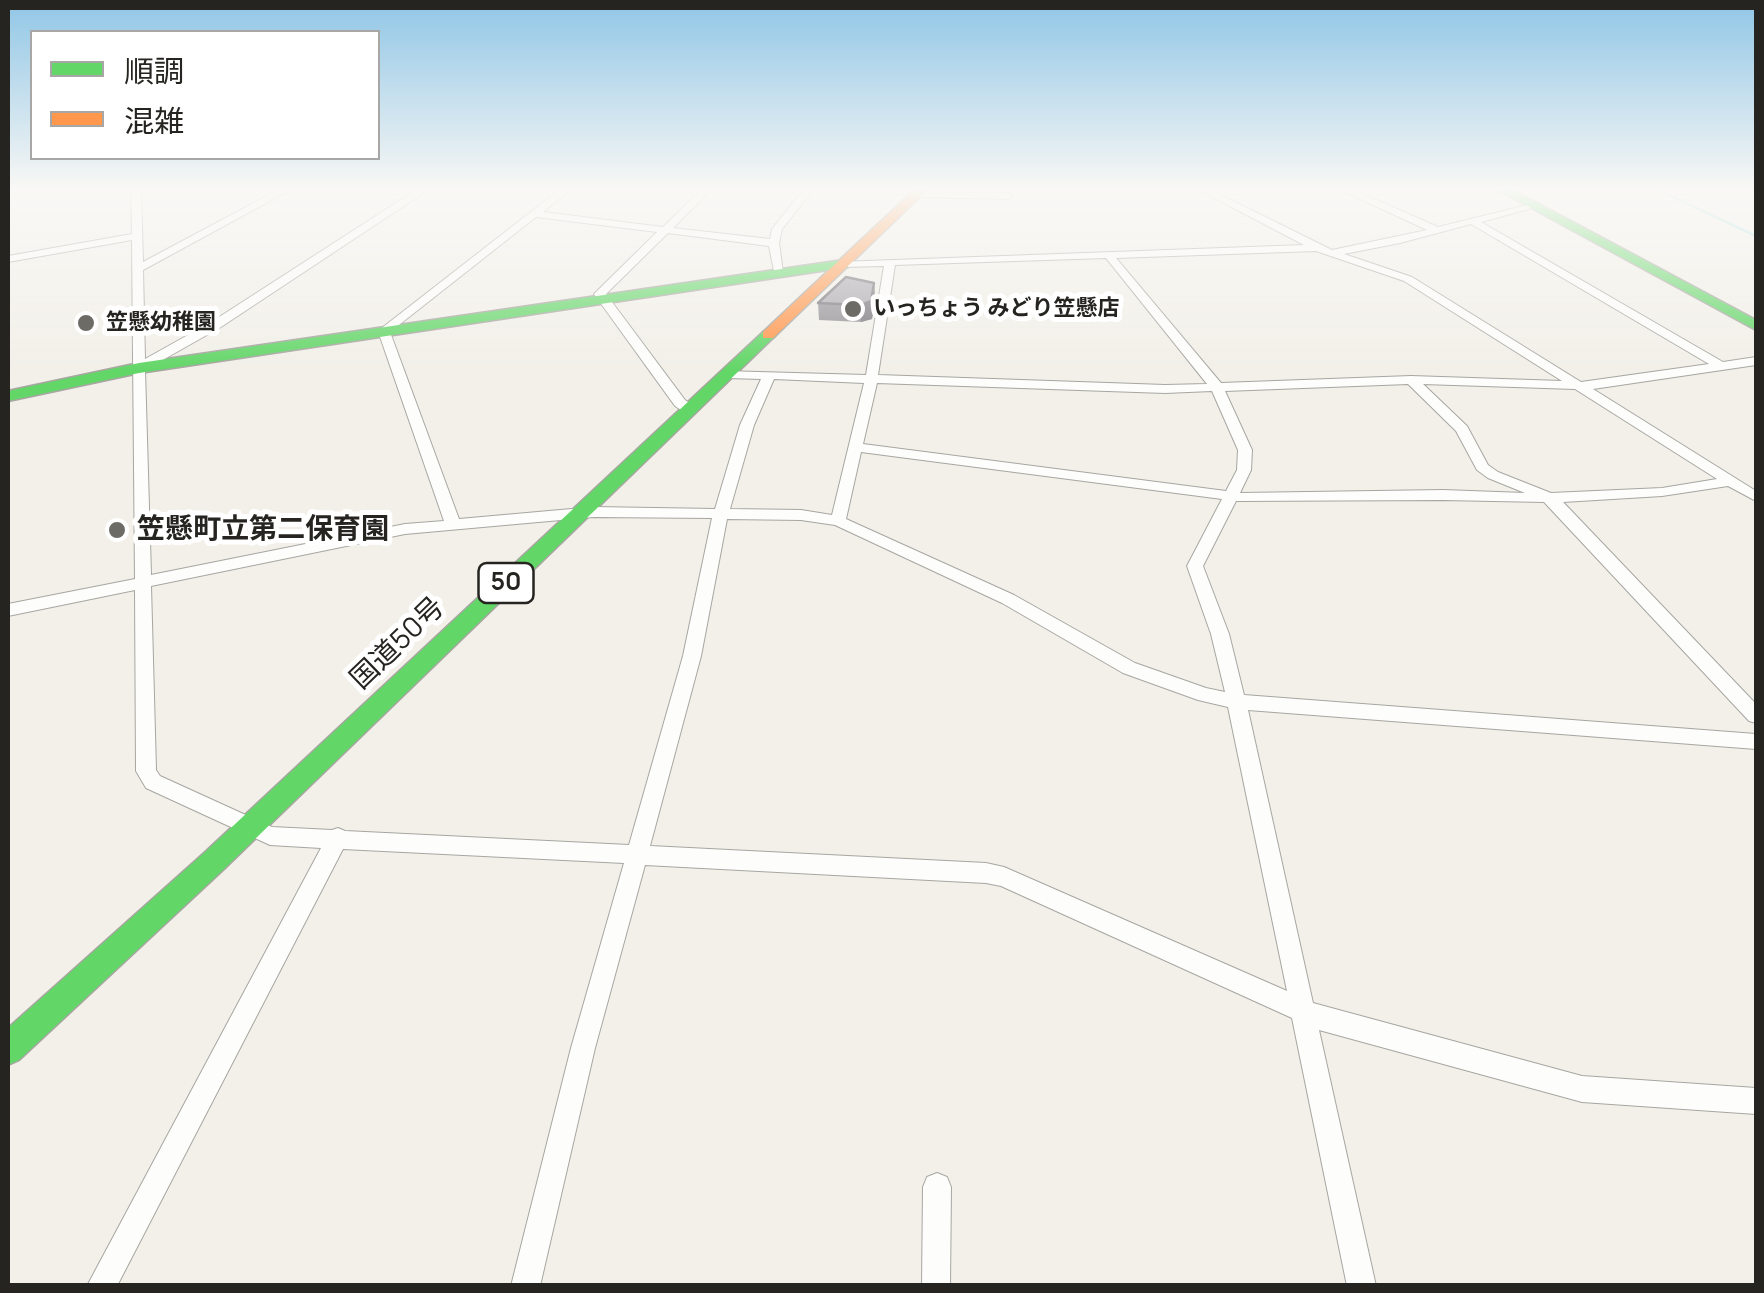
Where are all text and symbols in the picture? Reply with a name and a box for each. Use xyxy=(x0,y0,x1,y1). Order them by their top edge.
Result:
legend xyxy=(30,30,380,160)
text: 順調 xyxy=(124,50,184,91)
text: 混雑 xyxy=(124,100,184,141)
place label: いっちょう みどり笠懸店 xyxy=(873,296,1119,322)
marker: いっちょう みどり笠懸店 xyxy=(842,298,864,320)
place label: 笠懸幼稚園 xyxy=(106,310,216,336)
marker: 笠懸幼稚園 xyxy=(75,312,97,334)
place label: 笠懸町立第二保育園 xyxy=(137,513,389,547)
marker: 笠懸町立第二保育園 xyxy=(106,519,128,541)
road number: 50 xyxy=(478,563,534,603)
street label: 国道50号 xyxy=(344,591,452,697)

